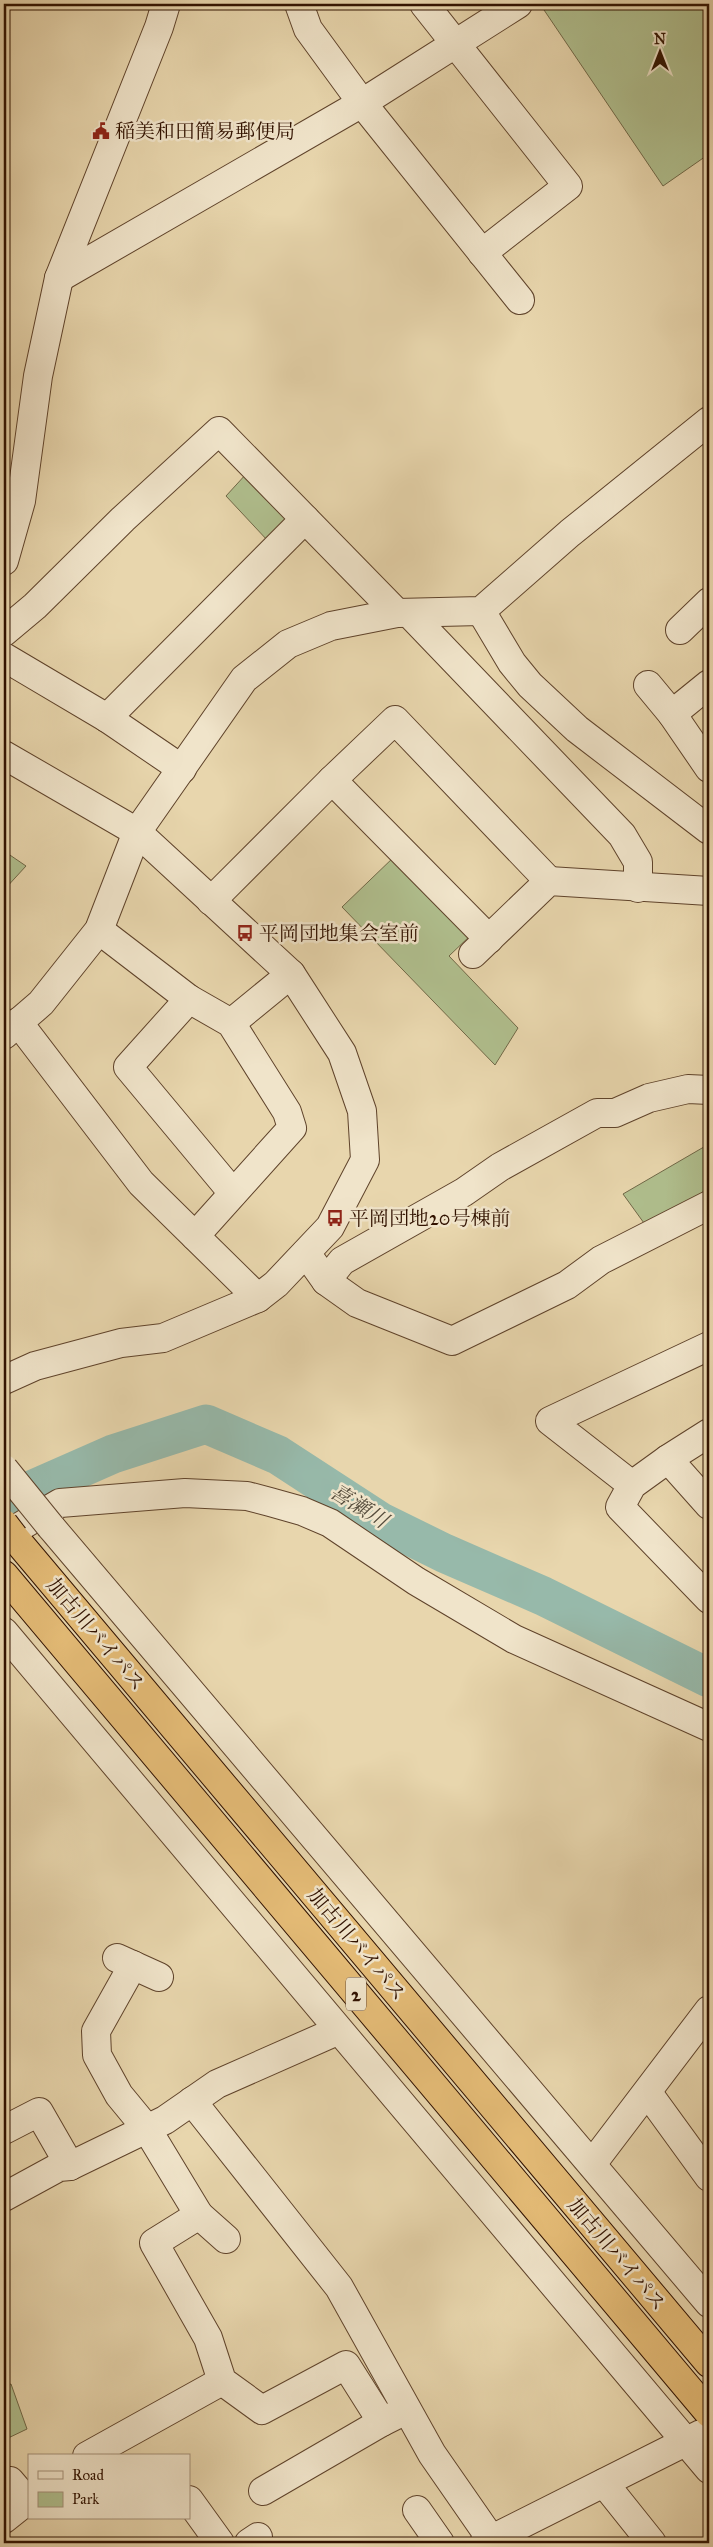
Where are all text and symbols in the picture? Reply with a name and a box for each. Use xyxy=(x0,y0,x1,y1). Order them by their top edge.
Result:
north arrow xyxy=(636,28,686,78)
text: N xyxy=(654,31,666,48)
place label: 稲美和田簡易郵便局 xyxy=(115,119,295,143)
public building icon: 稲美和田簡易郵便局 xyxy=(91,121,111,141)
place label: 平岡団地集会室前 xyxy=(259,921,419,945)
bus stop icon: 平岡団地集会室前 xyxy=(235,923,255,943)
place label: 平岡団地20号棟前 xyxy=(349,1206,511,1230)
bus stop icon: 平岡団地20号棟前 xyxy=(325,1208,345,1228)
water label: 喜瀬川 xyxy=(325,1478,394,1535)
street label: 加古川バイパス xyxy=(42,1573,150,1695)
street label: 加古川バイパス xyxy=(303,1883,411,2005)
road number: 2 xyxy=(346,1978,366,2010)
street label: 加古川バイパス xyxy=(563,2193,671,2315)
legend xyxy=(28,2454,190,2520)
text: Road xyxy=(72,2466,104,2484)
text: Park xyxy=(72,2490,99,2508)

